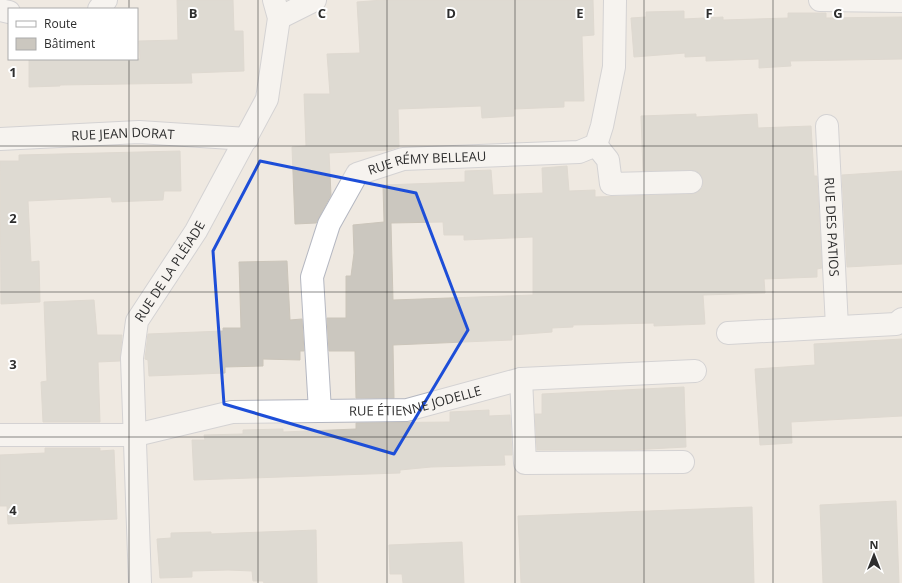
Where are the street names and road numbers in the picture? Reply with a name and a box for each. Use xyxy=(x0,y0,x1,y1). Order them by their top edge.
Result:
street label: RUE JEAN DORAT xyxy=(71,123,176,144)
street label: RUE RÉMY BELLEAU xyxy=(365,147,487,179)
street label: RUE DES PATIOS xyxy=(821,177,843,277)
street label: RUE DE LA PLÉIADE xyxy=(130,218,209,325)
street label: RUE ÉTIENNE JODELLE xyxy=(349,381,483,420)

